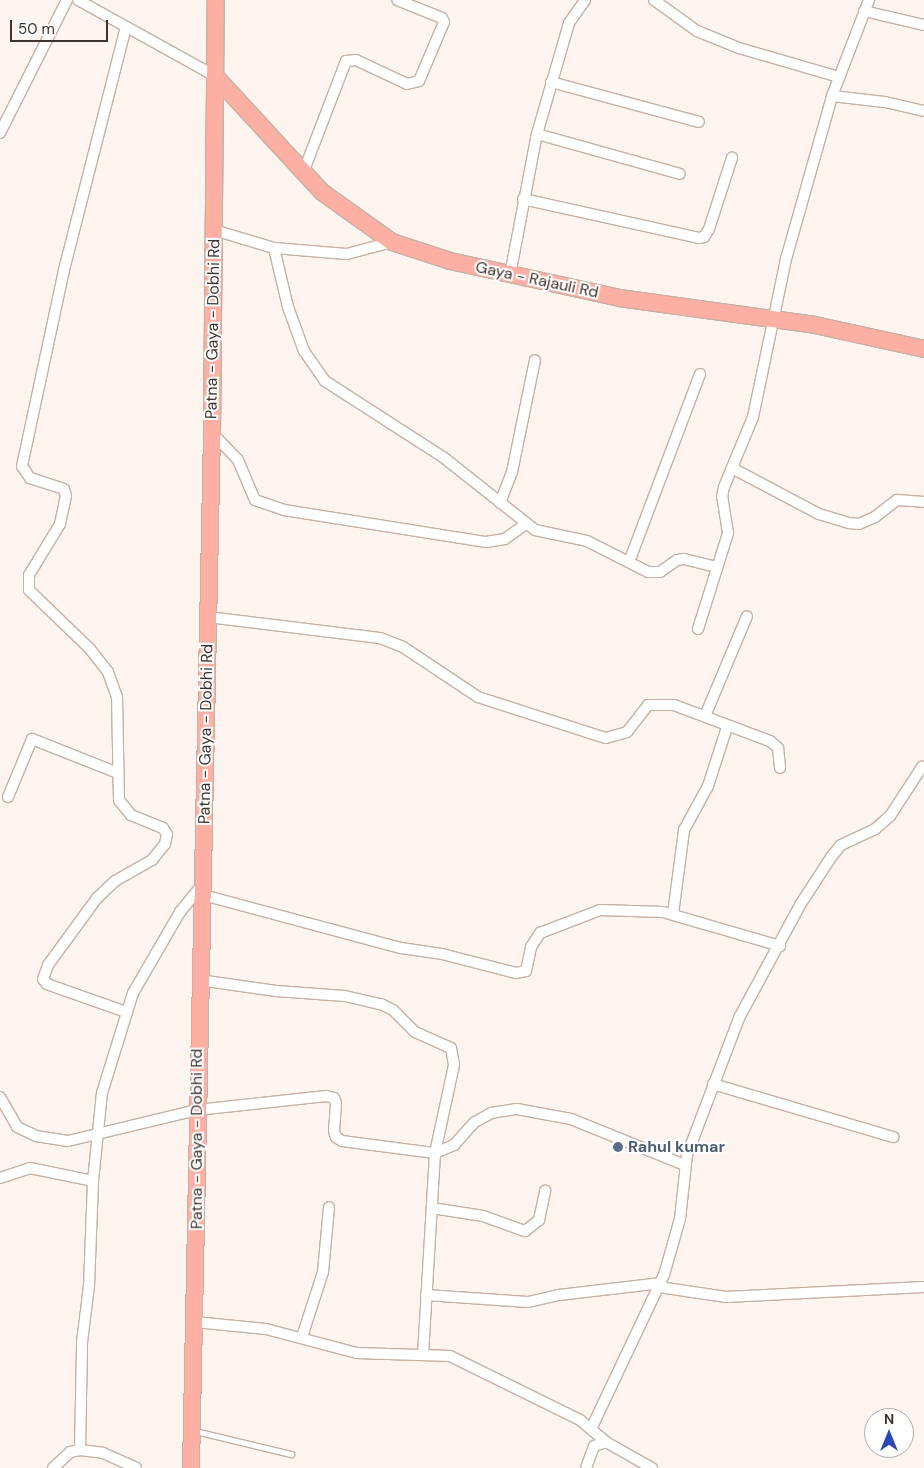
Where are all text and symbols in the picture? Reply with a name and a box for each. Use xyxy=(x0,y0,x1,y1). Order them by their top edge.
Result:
scale bar xyxy=(12,10,110,42)
text: 50 m xyxy=(18,19,55,39)
street label: Patna - Gaya - Dobhi Rd xyxy=(202,239,224,419)
street label: Gaya - Rajauli Rd xyxy=(474,258,600,302)
street label: Patna - Gaya - Dobhi Rd xyxy=(195,644,217,824)
street label: Patna - Gaya - Dobhi Rd xyxy=(187,1049,207,1229)
place label: Rahul kumar xyxy=(628,1137,725,1157)
marker: Rahul kumar xyxy=(612,1141,624,1153)
north arrow xyxy=(864,1408,914,1458)
text: N xyxy=(884,1410,894,1428)

